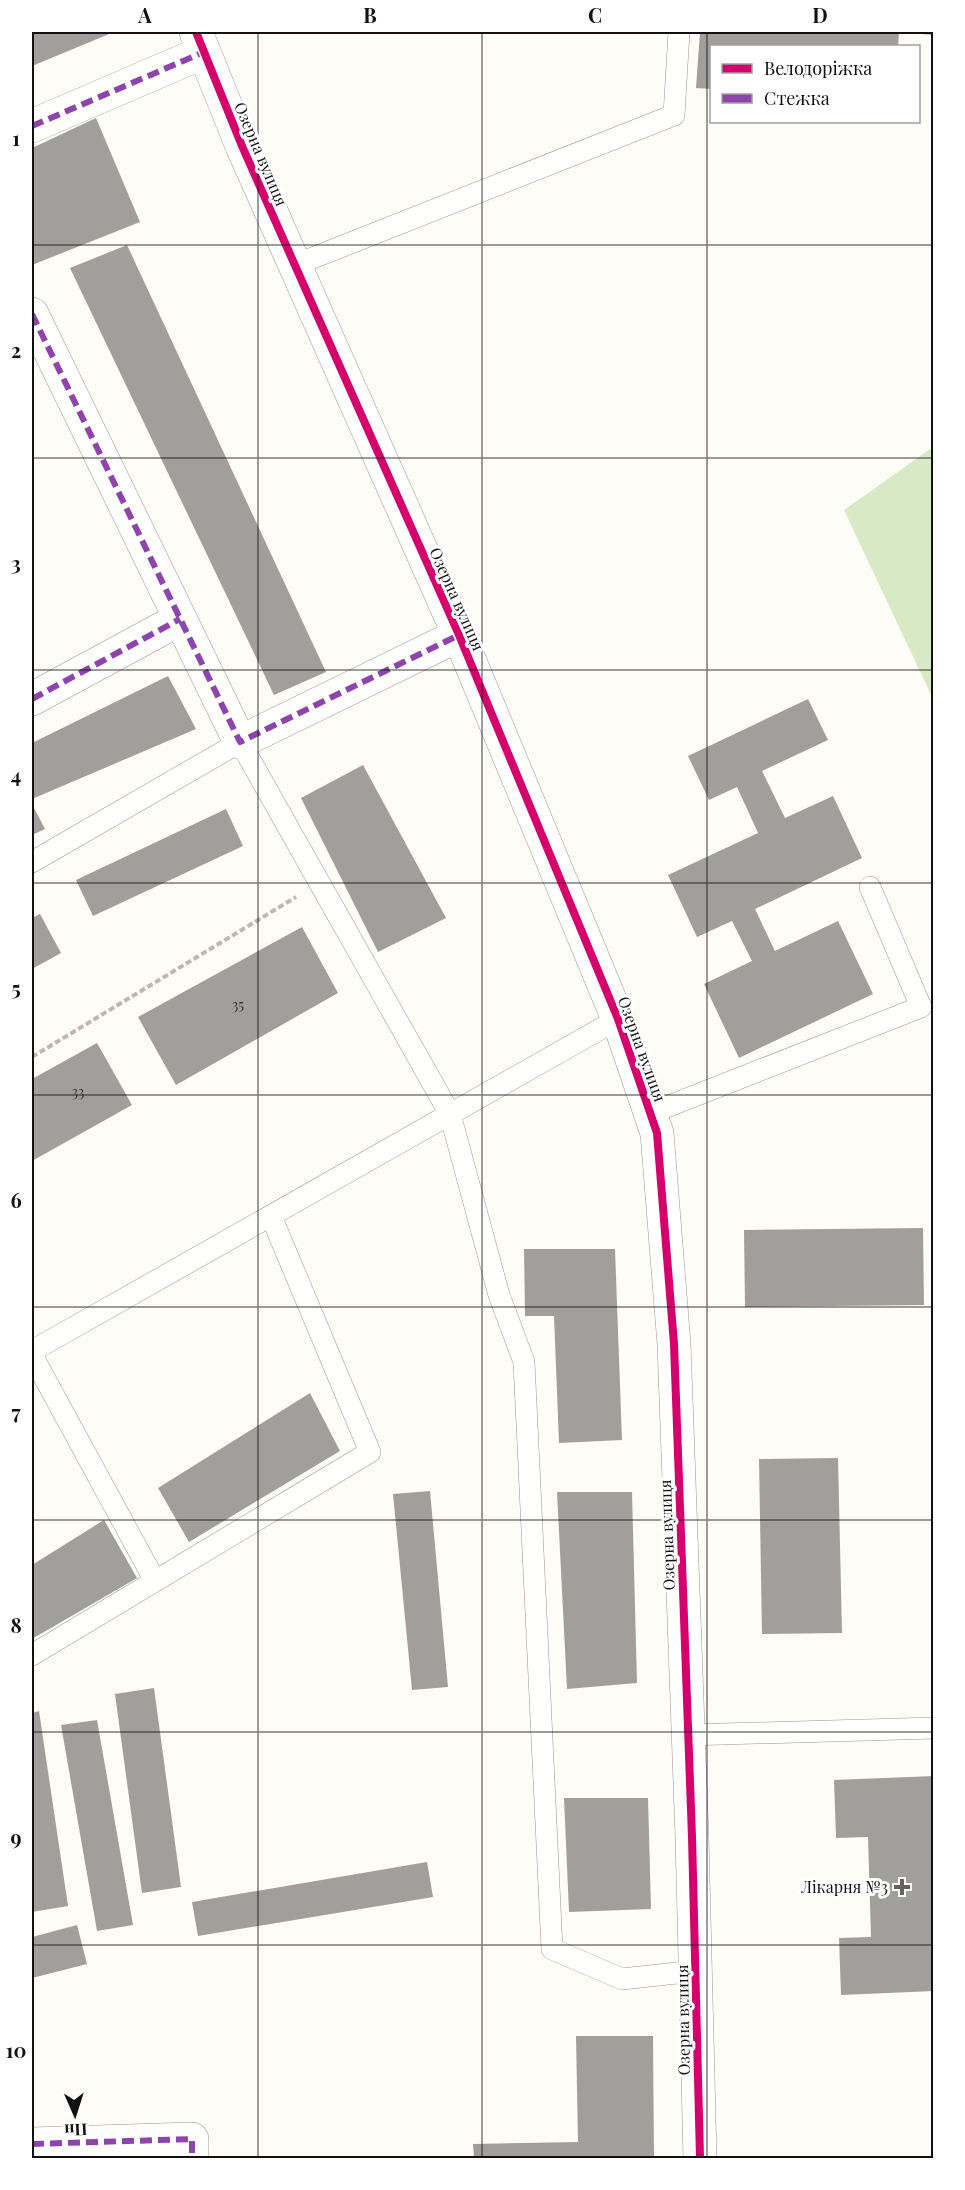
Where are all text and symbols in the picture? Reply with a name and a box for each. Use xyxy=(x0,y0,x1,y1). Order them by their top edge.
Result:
text: A xyxy=(137,1,152,28)
text: B xyxy=(363,1,377,28)
text: C xyxy=(588,1,602,28)
text: D xyxy=(812,1,828,28)
legend xyxy=(710,45,920,123)
text: Велодоріжка xyxy=(764,56,872,80)
text: Стежка xyxy=(764,86,830,110)
street label: Озерна вулиця xyxy=(230,99,293,209)
text: 1 xyxy=(12,124,20,151)
text: 2 xyxy=(11,336,21,363)
street label: Озерна вулиця xyxy=(425,544,490,654)
text: 3 xyxy=(11,549,21,576)
text: 4 xyxy=(11,761,21,788)
text: 5 xyxy=(11,974,21,1001)
street label: Озерна вулиця xyxy=(614,993,671,1105)
house number: 35 xyxy=(232,995,244,1014)
house number: 33 xyxy=(72,1082,84,1101)
text: 6 xyxy=(10,1186,22,1213)
text: 7 xyxy=(11,1398,21,1425)
street label: Озерна вулиця xyxy=(654,1479,679,1591)
text: 8 xyxy=(10,1611,22,1638)
text: 9 xyxy=(10,1823,22,1850)
place label: Лікарня №3 xyxy=(800,1876,888,1897)
marker: Лікарня №3 xyxy=(893,1878,911,1896)
street label: Озерна вулиця xyxy=(671,1964,694,2076)
text: 10 xyxy=(6,2036,26,2063)
north arrow xyxy=(45,2085,105,2145)
text: Пн xyxy=(64,2119,88,2142)

